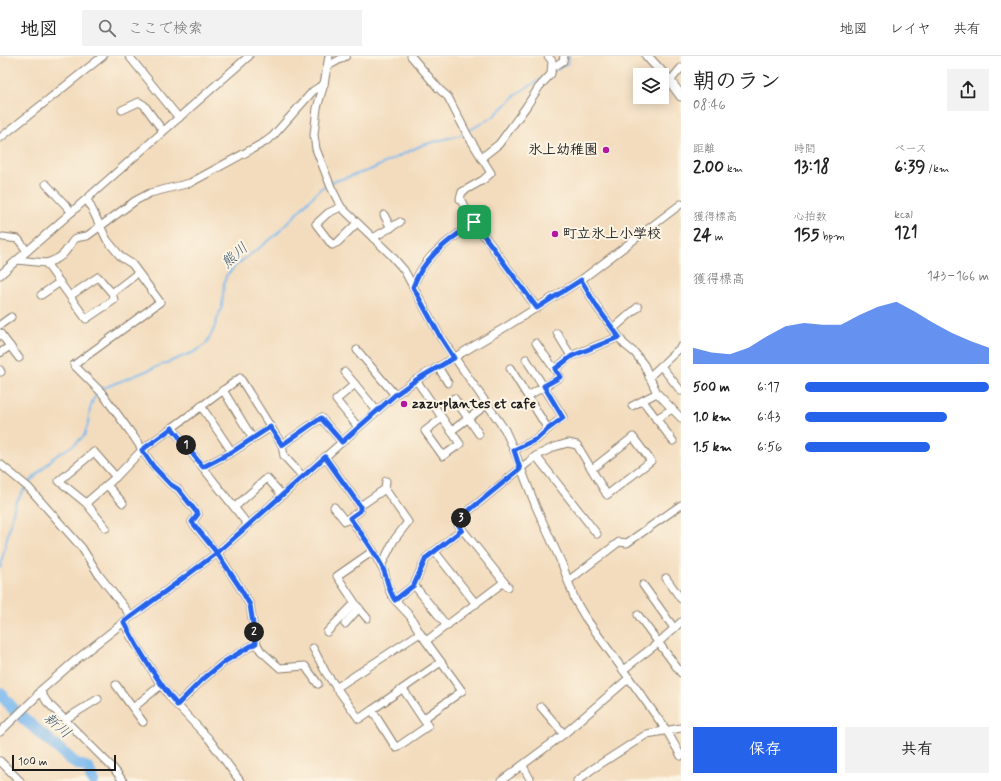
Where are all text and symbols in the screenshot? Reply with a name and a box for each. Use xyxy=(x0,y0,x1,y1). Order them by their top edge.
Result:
search box xyxy=(82,10,362,46)
text: 地図 xyxy=(20,17,58,42)
icon: search xyxy=(96,17,118,39)
text: ここで検索 xyxy=(128,19,203,39)
text: 地図 xyxy=(840,20,868,38)
text: レイヤ xyxy=(890,20,931,38)
text: 共有 xyxy=(953,20,981,38)
map controls xyxy=(633,68,669,104)
button: layers xyxy=(633,68,669,104)
text: 朝のラン xyxy=(693,68,781,96)
button: share xyxy=(947,69,989,111)
text: 08:46 xyxy=(693,97,726,114)
place label: 氷上幼稚園 xyxy=(528,141,598,159)
text: 距離 xyxy=(693,142,715,156)
text: 時間 xyxy=(794,142,816,156)
text: ペース xyxy=(894,142,927,156)
marker: 氷上幼稚園 xyxy=(601,145,611,155)
text: 2.00 xyxy=(693,156,724,178)
text: 13:18 xyxy=(794,156,830,178)
text: 6:39 xyxy=(894,156,925,178)
text: km xyxy=(724,162,743,176)
text: /km xyxy=(925,162,949,176)
pin xyxy=(457,205,491,239)
text: kcal xyxy=(894,208,913,222)
text: 獲得標高 xyxy=(693,210,737,224)
text: 心拍数 xyxy=(794,210,827,224)
icon: arrive xyxy=(463,211,485,233)
text: 121 xyxy=(894,222,918,244)
text: 24 xyxy=(693,224,712,246)
text: 155 xyxy=(794,224,820,246)
place label: 町立氷上小学校 xyxy=(563,225,661,243)
marker: 町立氷上小学校 xyxy=(550,229,560,239)
text: m xyxy=(712,230,723,244)
text: bpm xyxy=(820,230,845,244)
water label: 熊川 xyxy=(217,239,253,273)
text: 143–166 m xyxy=(927,268,989,285)
text: 獲得標高 xyxy=(693,271,745,288)
text: 500 m xyxy=(693,379,730,396)
text: 6:17 xyxy=(757,379,779,396)
place label: zazu•plantes et cafe xyxy=(412,395,536,413)
marker: zazu•plantes et cafe xyxy=(399,399,409,409)
text: 1.0 km xyxy=(693,409,731,426)
text: 6:43 xyxy=(757,409,780,426)
pin: 1 xyxy=(176,435,196,455)
text: 1 xyxy=(184,438,188,452)
text: 1.5 km xyxy=(693,439,732,456)
text: 6:56 xyxy=(757,439,782,456)
pin: 3 xyxy=(451,508,471,528)
text: 3 xyxy=(459,511,463,525)
pin: 2 xyxy=(244,622,264,642)
text: 2 xyxy=(251,625,257,639)
water label: 新川 xyxy=(39,709,75,743)
button: 保存 xyxy=(693,727,837,773)
button: 共有 xyxy=(845,727,989,773)
scale bar xyxy=(12,753,116,772)
text: 100 m xyxy=(18,755,48,769)

